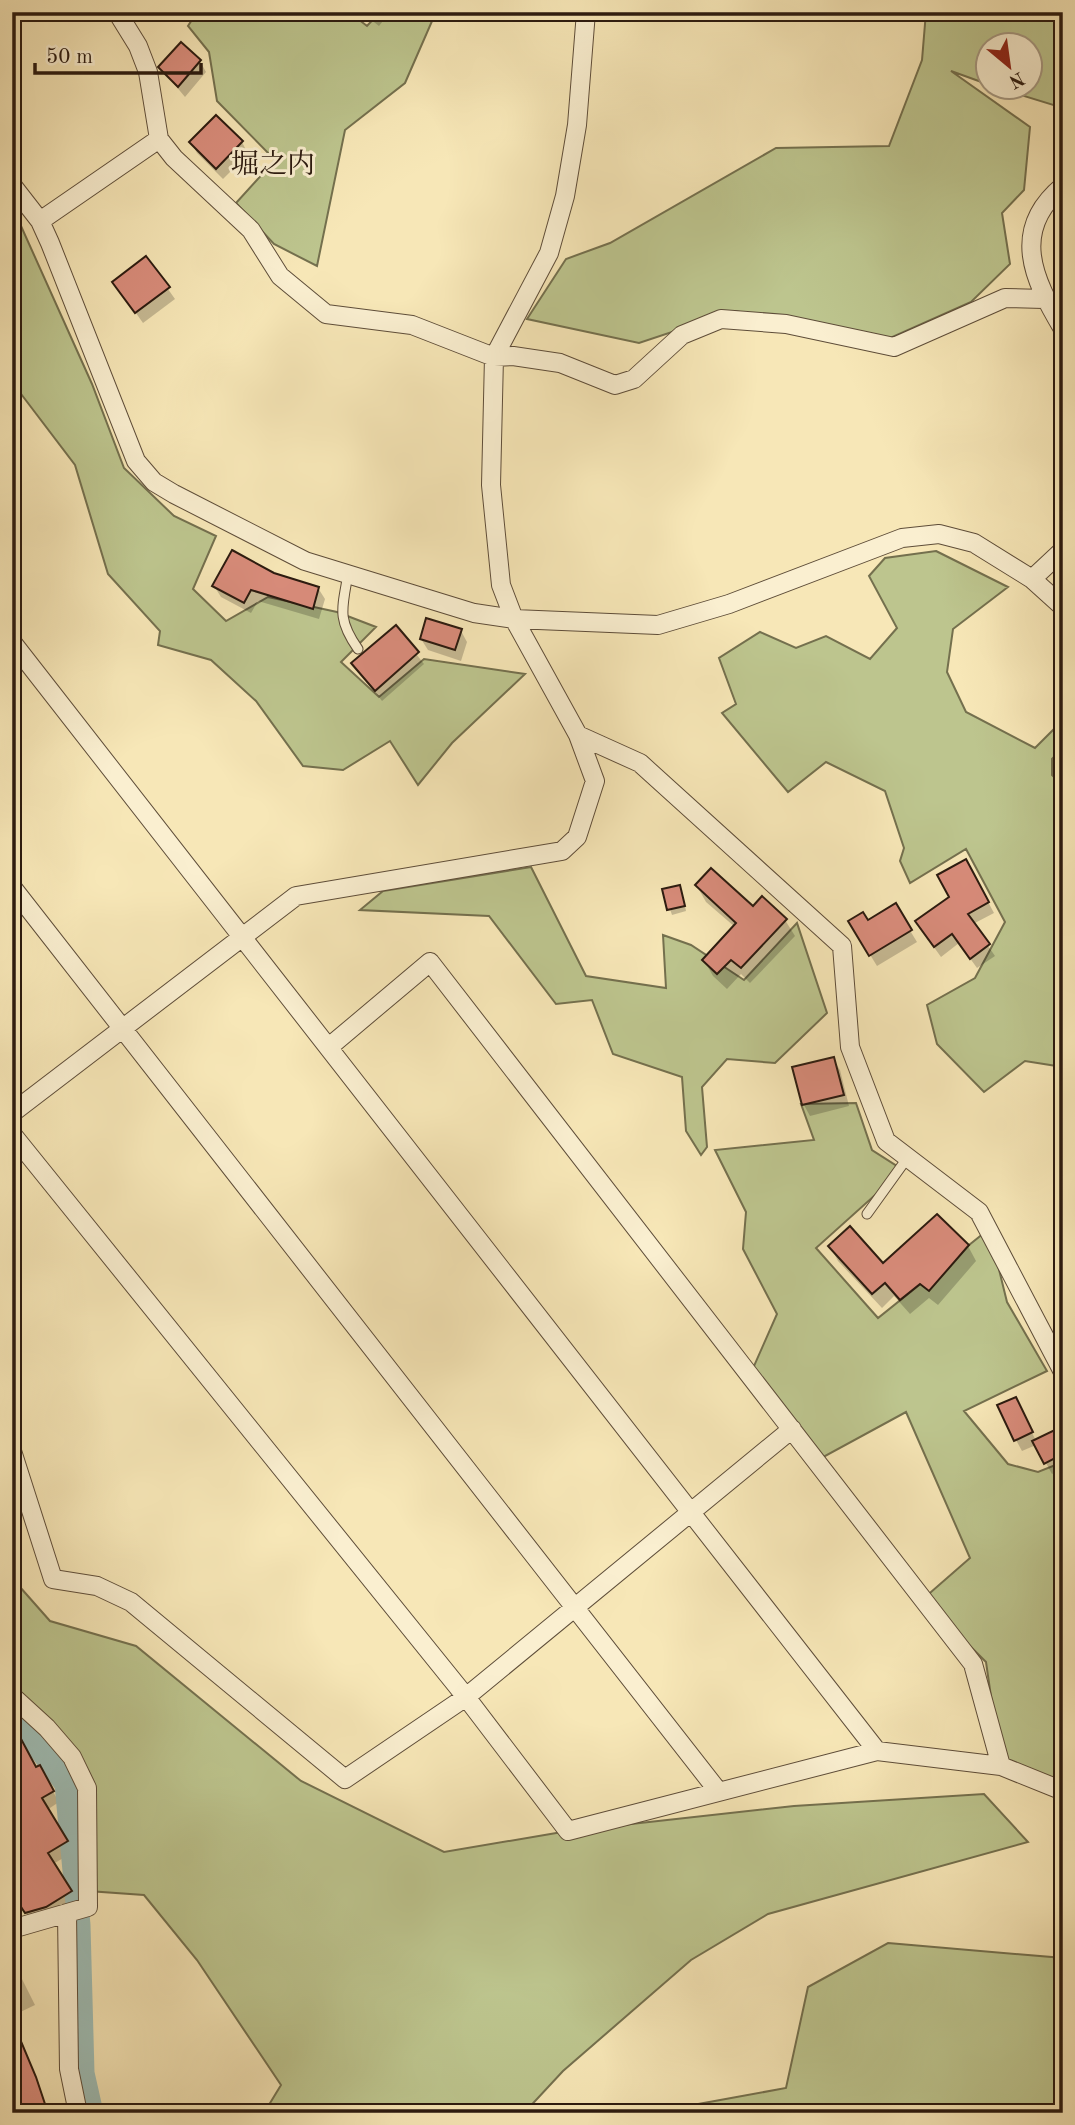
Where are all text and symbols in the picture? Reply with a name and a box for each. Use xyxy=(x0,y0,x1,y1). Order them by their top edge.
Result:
scale bar xyxy=(35,32,201,76)
north arrow xyxy=(974,32,1044,102)
text: 50 m xyxy=(46,47,93,68)
text: N xyxy=(1005,67,1027,91)
district label: 堀之内 xyxy=(231,149,315,180)

